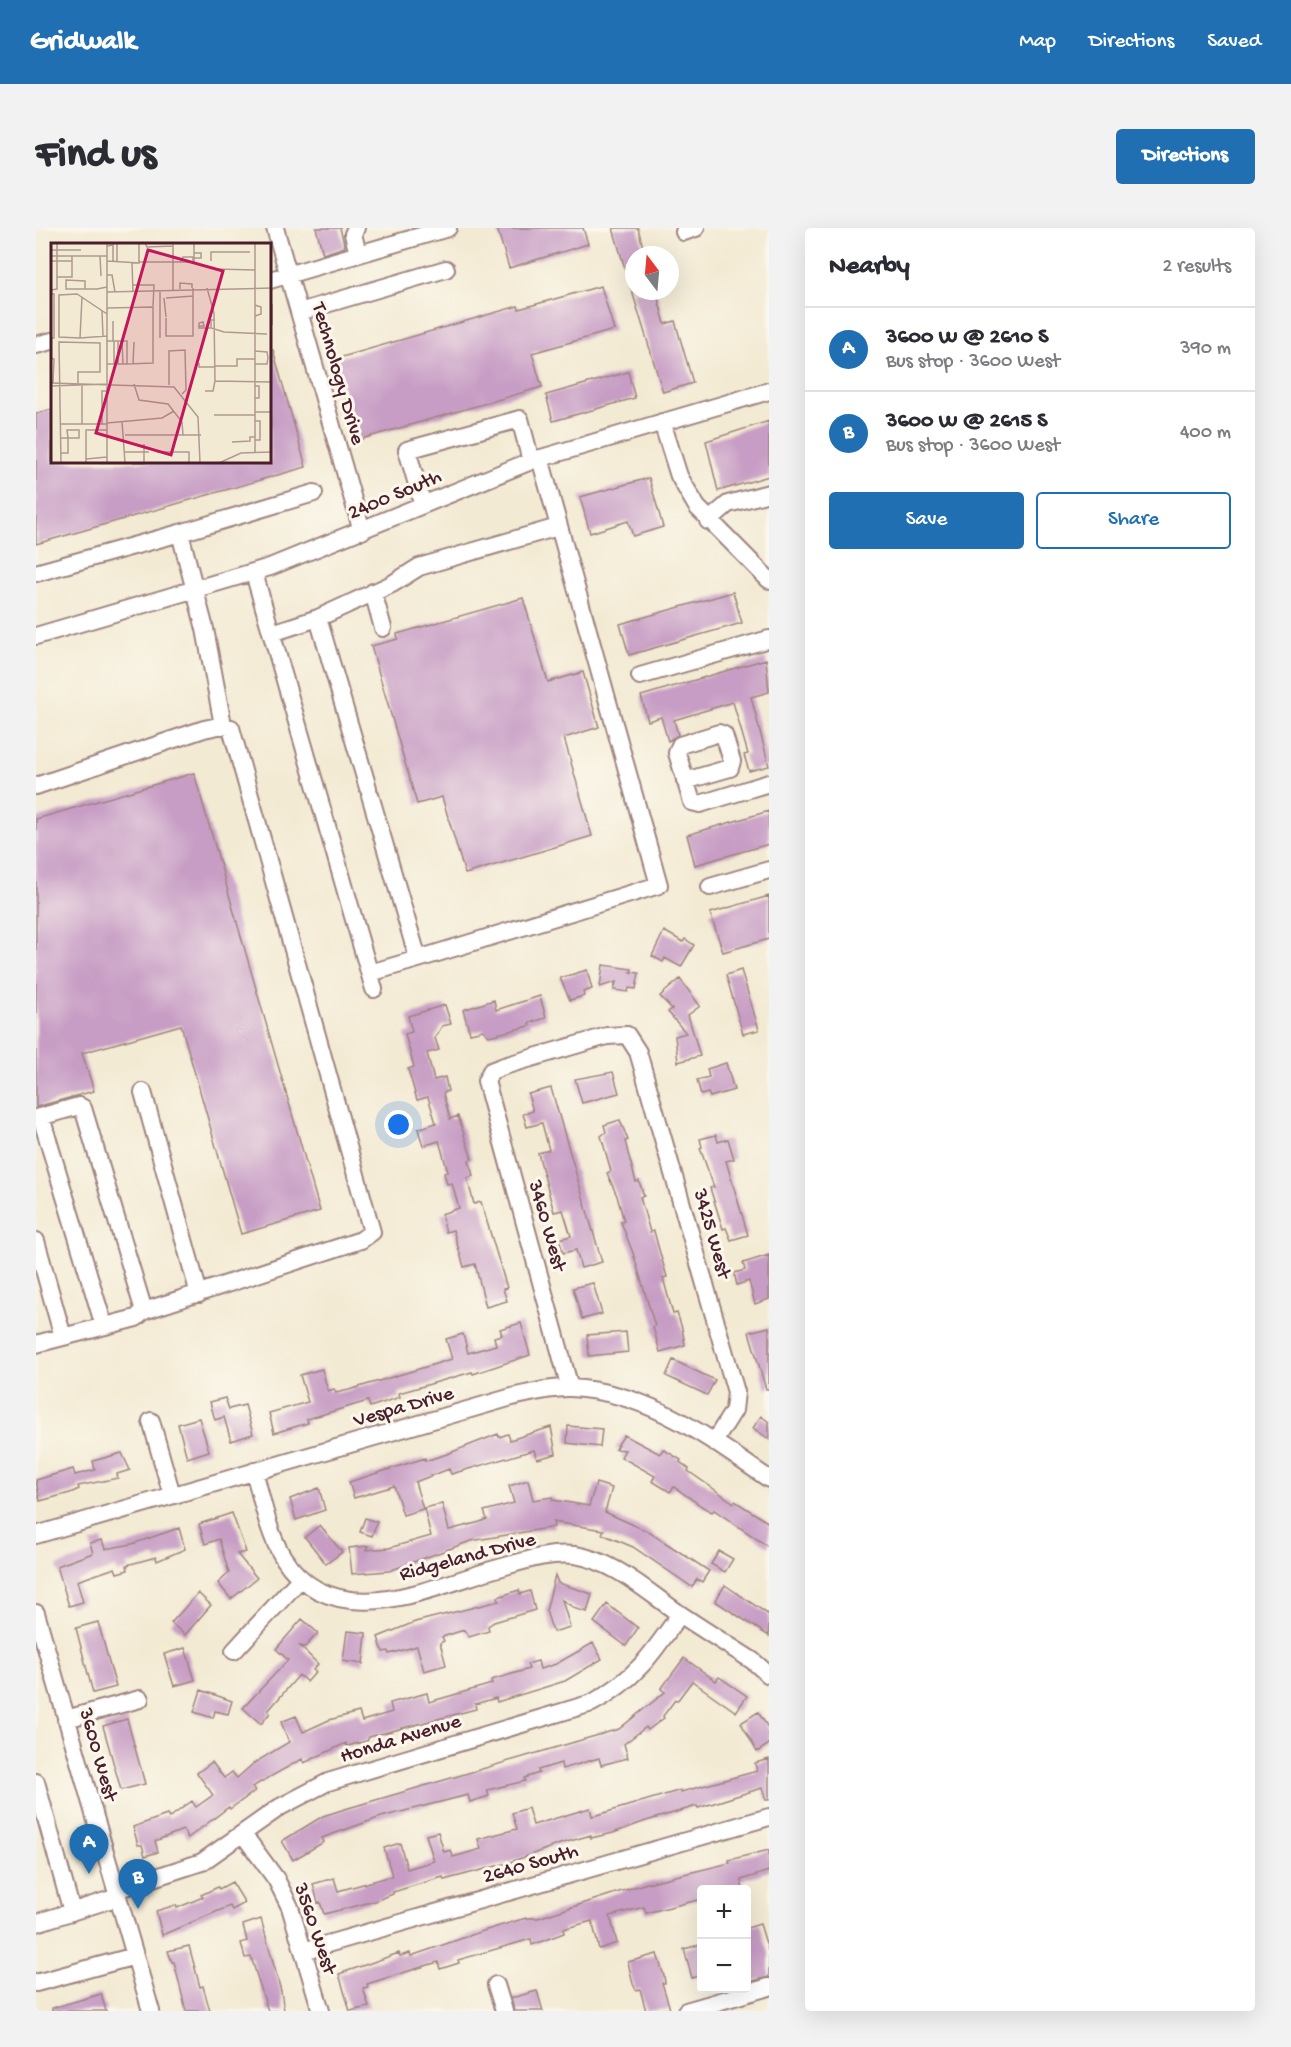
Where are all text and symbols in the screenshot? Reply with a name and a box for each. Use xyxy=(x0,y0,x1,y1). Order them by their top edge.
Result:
text: Gridwalk xyxy=(30,26,136,59)
text: Map xyxy=(1019,30,1056,55)
text: Directions xyxy=(1089,30,1174,55)
text: Saved xyxy=(1207,30,1261,55)
button: Directions xyxy=(1116,129,1255,184)
text: Find us xyxy=(36,132,156,181)
inset map xyxy=(51,243,272,464)
north arrow xyxy=(625,246,679,300)
text: Nearby xyxy=(829,252,910,283)
text: 2 results xyxy=(1162,256,1231,279)
street label: Technology Drive xyxy=(304,299,369,449)
text: 3600 W @ 2610 S xyxy=(886,325,1048,351)
text: A xyxy=(843,338,854,361)
text: 390 m xyxy=(1180,338,1231,361)
text: Bus stop · 3600 West xyxy=(886,351,1060,374)
text: 3600 W @ 2615 S xyxy=(886,409,1047,435)
text: B xyxy=(843,422,854,445)
text: 400 m xyxy=(1180,422,1231,445)
text: Bus stop · 3600 West xyxy=(886,435,1060,458)
street label: 2400 South xyxy=(345,465,446,527)
button: Save xyxy=(829,492,1024,549)
button: Share xyxy=(1036,492,1231,549)
your location xyxy=(384,1110,413,1139)
street label: 3460 West xyxy=(520,1177,571,1277)
street label: 3425 West xyxy=(686,1185,736,1284)
street label: Vespa Drive xyxy=(350,1382,458,1435)
street label: Ridgeland Drive xyxy=(397,1528,540,1589)
street label: 3600 West xyxy=(71,1705,122,1807)
street label: Honda Avenue xyxy=(338,1710,466,1771)
pin: A xyxy=(70,1824,108,1874)
street label: 2640 South xyxy=(480,1840,582,1891)
pin: B xyxy=(118,1860,158,1909)
street label: 3560 West xyxy=(286,1879,342,1980)
map controls xyxy=(697,1885,751,1993)
button: + xyxy=(697,1885,751,1939)
button: − xyxy=(697,1939,751,1993)

